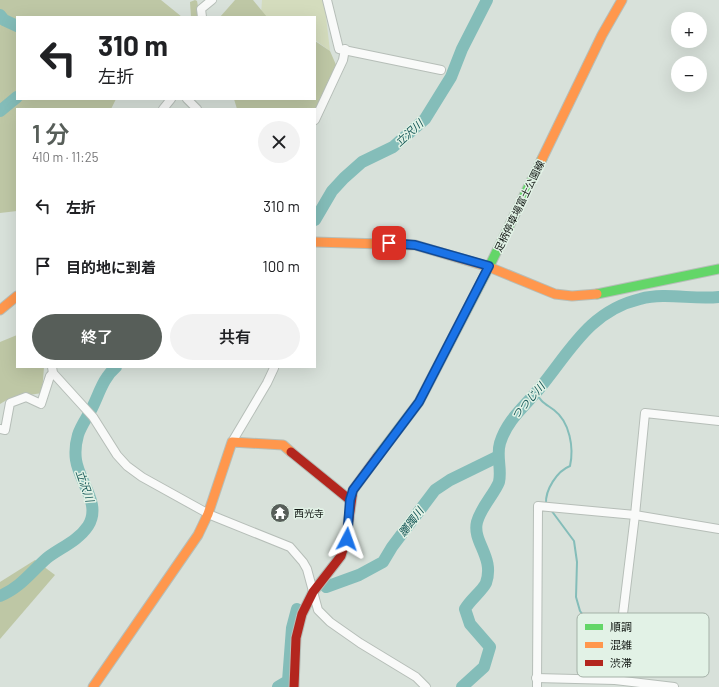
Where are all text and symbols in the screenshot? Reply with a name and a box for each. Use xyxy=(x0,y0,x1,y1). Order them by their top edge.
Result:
map controls xyxy=(671,12,707,92)
button: + xyxy=(671,12,707,48)
text: 310 m xyxy=(98,28,168,62)
icon: left xyxy=(32,32,84,84)
button: − xyxy=(671,56,707,92)
text: 左折 xyxy=(98,65,134,87)
water label: 立沢川 xyxy=(392,116,426,148)
text: 1 分 xyxy=(32,119,69,148)
button: close xyxy=(258,121,300,163)
text: 410 m · 11:25 xyxy=(32,149,98,165)
street label: 足柄停車場富士公園線 xyxy=(492,158,546,254)
icon: left xyxy=(32,195,54,217)
text: 310 m xyxy=(263,197,300,215)
text: 左折 xyxy=(66,198,96,216)
pin xyxy=(372,226,406,260)
icon: arrive xyxy=(378,232,400,254)
icon: arrive xyxy=(32,255,54,277)
text: 100 m xyxy=(262,257,300,275)
text: 目的地に到着 xyxy=(66,258,156,276)
button: 終了 xyxy=(32,314,162,360)
button: 共有 xyxy=(170,314,300,360)
water label: つつじ川 xyxy=(508,379,548,422)
water label: 立沢川 xyxy=(74,468,97,504)
temple icon: 西光寺 xyxy=(269,502,291,524)
water label: 躑躅川 xyxy=(395,504,426,539)
place label: 西光寺 xyxy=(294,507,324,519)
position arrow xyxy=(326,518,368,560)
legend xyxy=(577,613,709,677)
text: 順調 xyxy=(610,620,632,633)
text: 混雑 xyxy=(610,638,632,651)
text: 渋滞 xyxy=(610,656,632,669)

